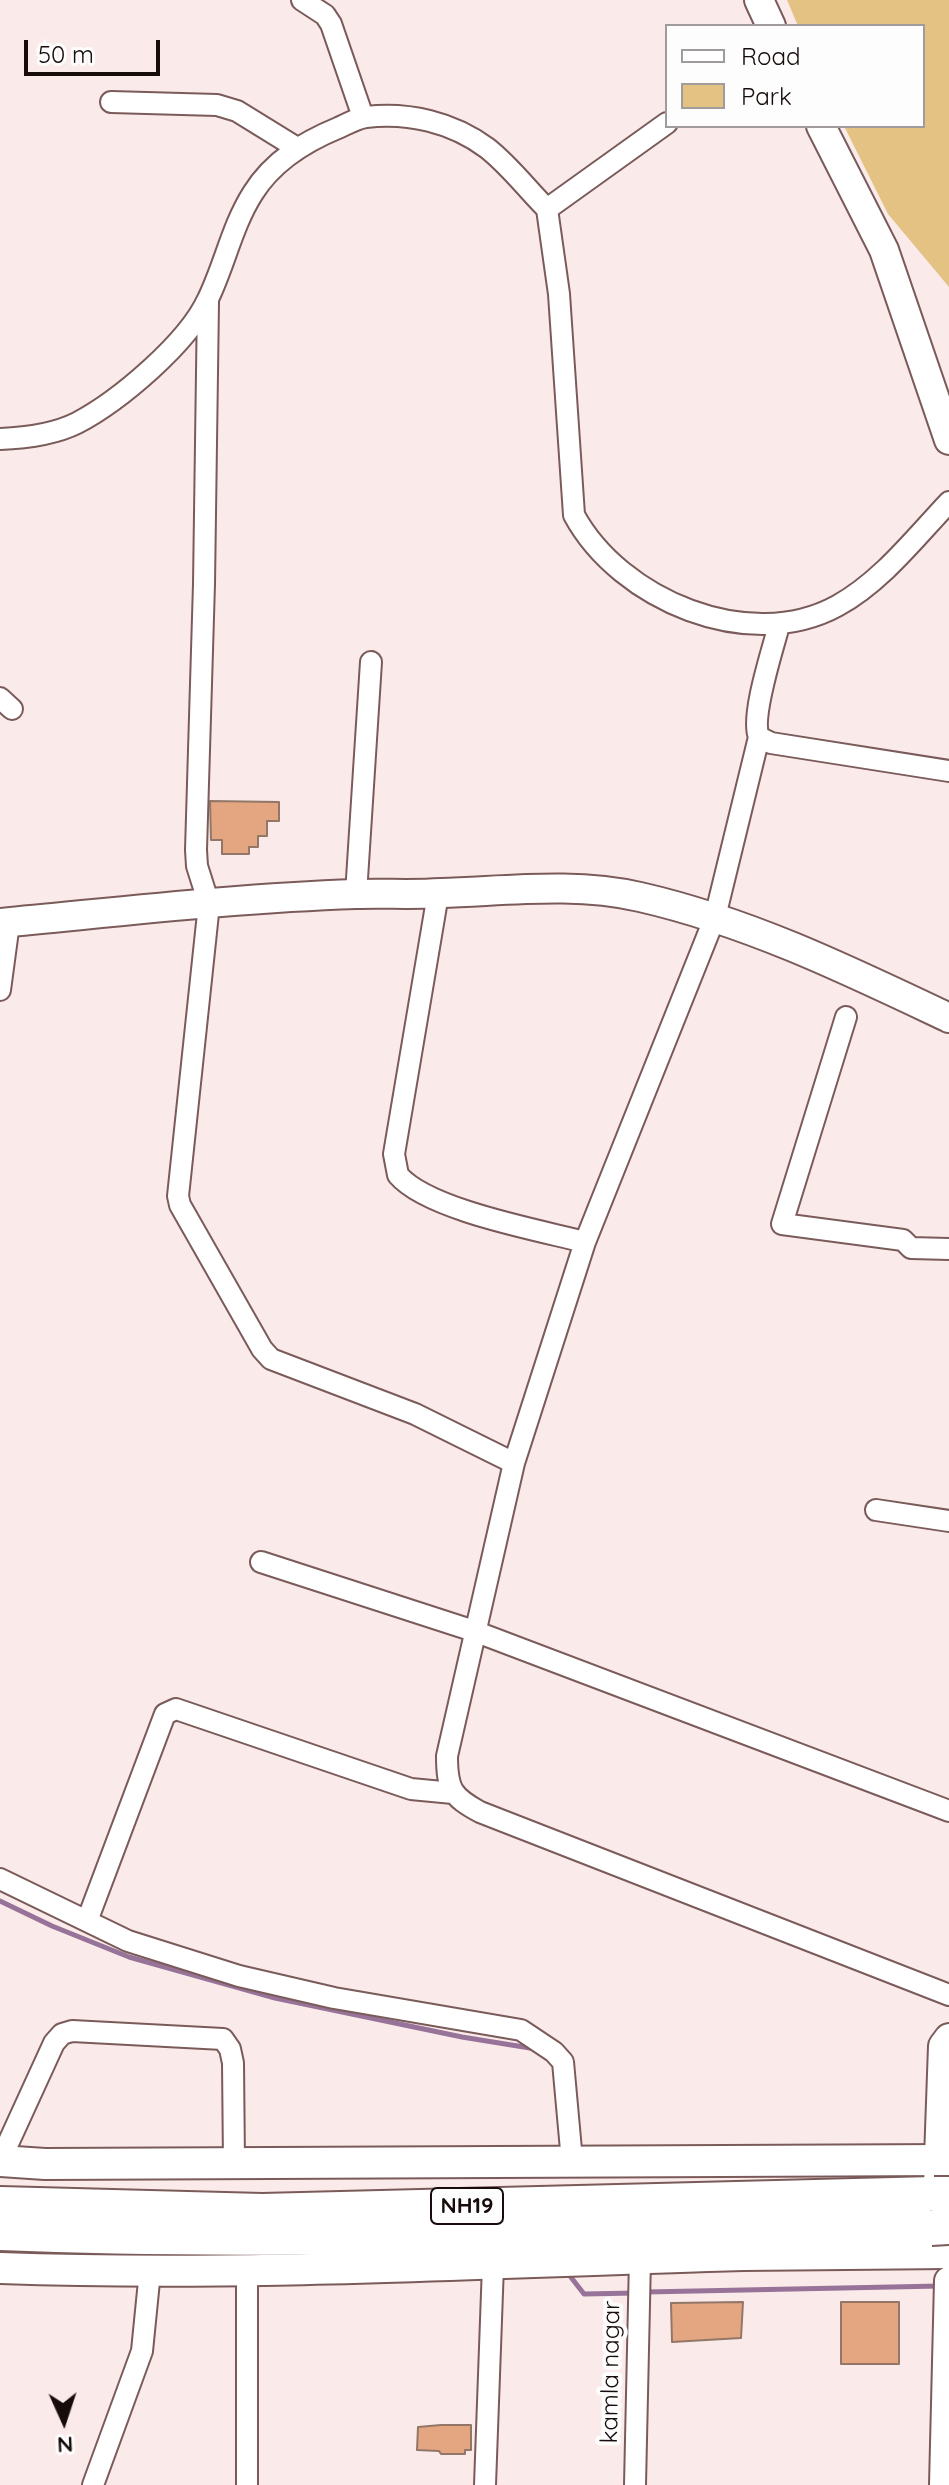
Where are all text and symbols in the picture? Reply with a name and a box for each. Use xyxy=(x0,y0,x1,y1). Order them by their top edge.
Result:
scale bar xyxy=(28,24,164,74)
legend xyxy=(665,24,925,128)
text: 50 m xyxy=(38,39,94,69)
text: Road xyxy=(741,41,801,71)
text: Park xyxy=(741,81,792,111)
road number: NH19 xyxy=(431,2188,503,2224)
street label: kamla nagar xyxy=(595,2300,627,2444)
north arrow xyxy=(24,2381,104,2461)
text: N xyxy=(56,2431,74,2459)

